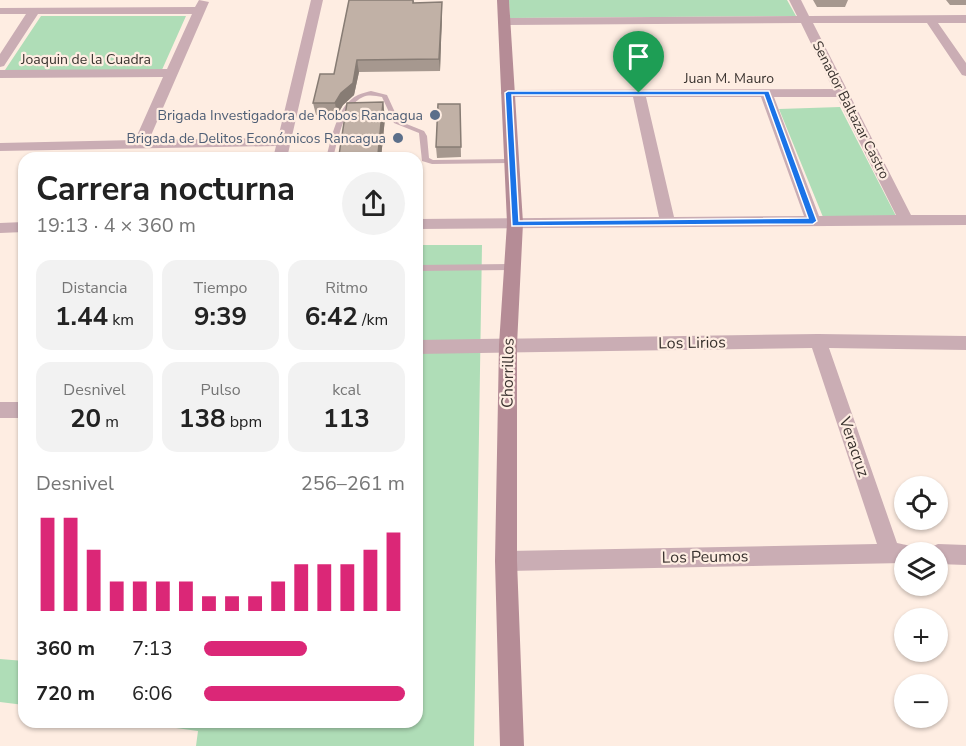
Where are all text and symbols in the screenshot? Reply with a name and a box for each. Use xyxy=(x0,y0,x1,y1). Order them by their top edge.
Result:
pin xyxy=(613,31,664,93)
street label: Senador Baltazar Castro xyxy=(808,38,894,182)
icon: arrive xyxy=(622,40,655,73)
street label: Joaquin de la Cuadra xyxy=(20,50,151,69)
street label: Juan M. Mauro xyxy=(683,69,774,88)
place label: Brigada Investigadora de Robos Rancagua xyxy=(158,106,423,125)
marker: Brigada Investigadora de Robos Rancagua xyxy=(428,108,442,122)
place label: Brigada de Delitos Económicos Rancagua xyxy=(126,129,386,148)
marker: Brigada de Delitos Económicos Rancagua xyxy=(391,131,405,145)
text: Carrera nocturna xyxy=(36,167,295,212)
button: share xyxy=(342,172,405,235)
text: 19:13 · 4 × 360 m xyxy=(36,212,196,239)
text: Distancia xyxy=(62,277,127,299)
text: Tiempo xyxy=(194,277,247,299)
text: Ritmo xyxy=(325,277,368,299)
text: 1.44 xyxy=(55,299,108,334)
text: 9:39 xyxy=(194,299,247,334)
text: 6:42 xyxy=(305,299,358,334)
text: km xyxy=(108,309,134,331)
text: /km xyxy=(358,309,388,331)
street label: Los Lirios xyxy=(658,331,726,355)
street label: Chorrillos xyxy=(496,338,520,408)
text: Desnivel xyxy=(63,379,126,401)
text: Pulso xyxy=(200,379,241,401)
text: kcal xyxy=(332,379,361,401)
text: 20 xyxy=(70,401,101,436)
text: 138 xyxy=(179,401,226,436)
text: 113 xyxy=(323,401,370,436)
text: m xyxy=(101,411,119,433)
text: bpm xyxy=(226,411,262,433)
street label: Veracruz xyxy=(833,413,875,480)
text: Desnivel xyxy=(36,470,114,497)
text: 256–261 m xyxy=(301,470,405,497)
map controls xyxy=(894,476,948,728)
button: locate xyxy=(894,476,948,530)
button: layers xyxy=(894,542,948,596)
street label: Los Peumos xyxy=(661,545,749,569)
button: + xyxy=(894,608,948,662)
text: 360 m xyxy=(36,635,95,662)
text: 7:13 xyxy=(132,635,173,662)
button: − xyxy=(894,674,948,728)
text: 720 m xyxy=(36,680,95,707)
text: 6:06 xyxy=(132,680,173,707)

